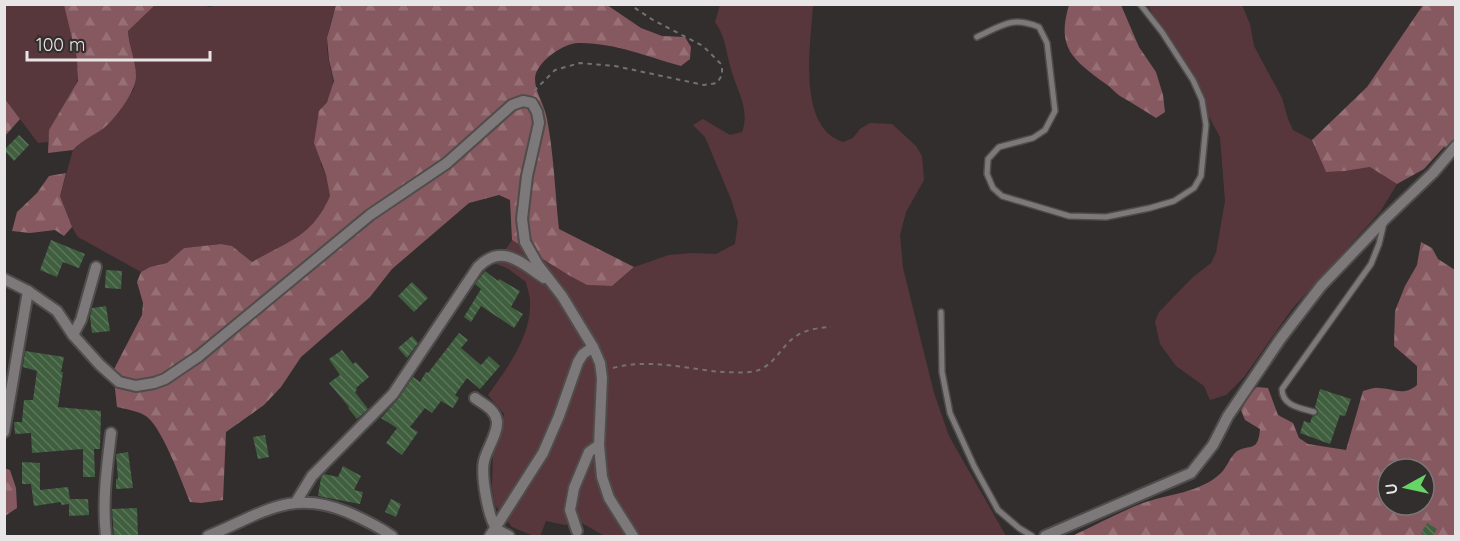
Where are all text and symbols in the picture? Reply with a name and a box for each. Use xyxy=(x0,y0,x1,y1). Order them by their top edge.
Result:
scale bar xyxy=(27,24,210,62)
text: 100 m xyxy=(36,33,85,56)
north arrow xyxy=(1376,457,1436,517)
text: U xyxy=(1380,482,1402,496)

